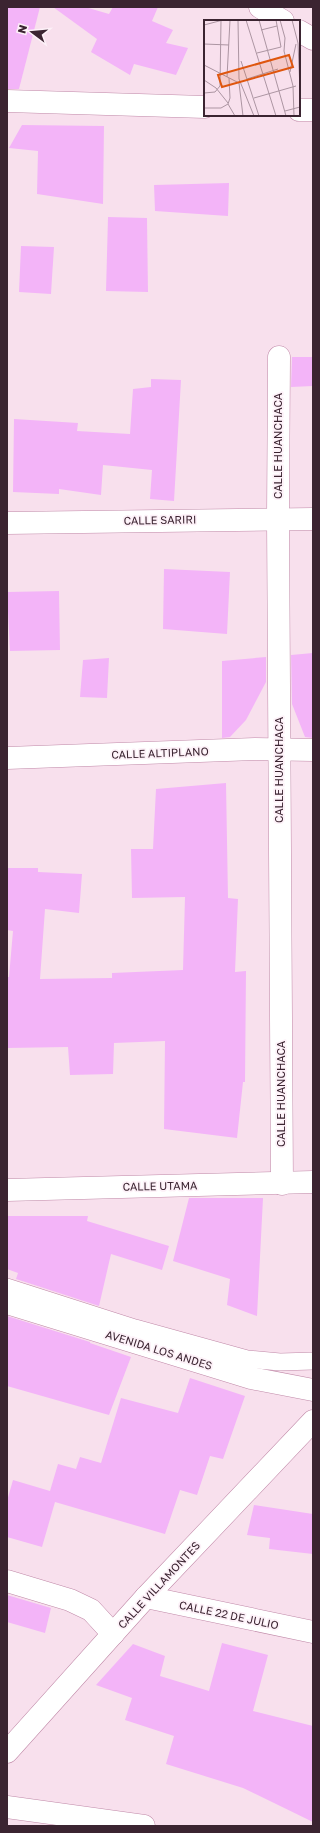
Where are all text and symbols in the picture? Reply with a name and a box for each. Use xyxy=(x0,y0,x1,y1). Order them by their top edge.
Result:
north arrow xyxy=(12,12,52,52)
inset map xyxy=(204,20,300,116)
text: N xyxy=(15,23,29,35)
street label: CALLE HUANCHACA xyxy=(271,392,284,499)
street label: CALLE SARIRI xyxy=(123,512,197,527)
street label: CALLE HUANCHACA xyxy=(272,716,285,823)
street label: CALLE ALTIPLANO xyxy=(111,744,209,761)
street label: CALLE HUANCHACA xyxy=(274,1040,287,1147)
street label: CALLE UTAMA xyxy=(122,1178,198,1193)
street label: AVENIDA LOS ANDES xyxy=(104,1327,214,1372)
street label: CALLE VILLAMONTES xyxy=(115,1538,202,1631)
street label: CALLE 22 DE JULIO xyxy=(178,1598,280,1631)

